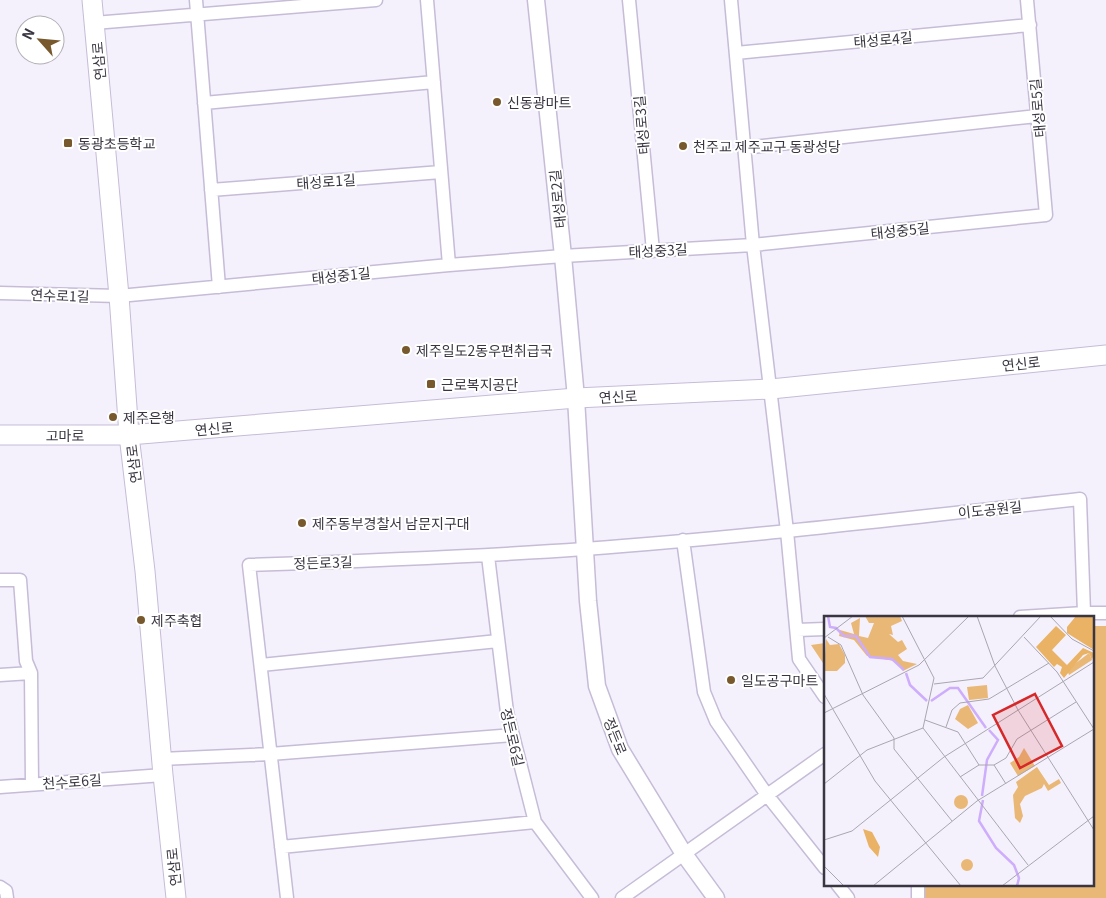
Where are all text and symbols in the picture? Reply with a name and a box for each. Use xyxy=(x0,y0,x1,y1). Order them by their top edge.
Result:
north arrow xyxy=(15,15,65,65)
text: N xyxy=(16,24,39,43)
street label: 태성로4길 xyxy=(853,26,913,52)
street label: 연삼로 xyxy=(86,41,110,81)
street label: 태성로5길 xyxy=(1024,78,1050,138)
place label: 신동광마트 xyxy=(507,92,572,112)
street label: 태성로3길 xyxy=(628,95,654,155)
marker: 신동광마트 xyxy=(491,96,503,108)
place label: 동광초등학교 xyxy=(78,133,155,153)
place label: 천주교 제주교구 동광성당 xyxy=(693,136,841,156)
marker: 동광초등학교 xyxy=(62,137,74,149)
marker: 천주교 제주교구 동광성당 xyxy=(677,140,689,152)
street label: 태성로2길 xyxy=(544,168,570,230)
street label: 태성로1길 xyxy=(296,169,356,193)
street label: 태성중5길 xyxy=(869,217,931,243)
street label: 태성중3길 xyxy=(628,238,688,262)
street label: 태성중1길 xyxy=(310,262,372,288)
street label: 연수로1길 xyxy=(30,284,90,306)
place label: 제주일도2동우편취급국 xyxy=(416,340,553,360)
marker: 제주일도2동우편취급국 xyxy=(400,344,412,356)
street label: 연신로 xyxy=(1001,351,1041,375)
place label: 근로복지공단 xyxy=(441,374,518,394)
marker: 근로복지공단 xyxy=(425,378,437,390)
street label: 연신로 xyxy=(598,385,638,407)
place label: 제주은행 xyxy=(123,407,175,427)
marker: 제주은행 xyxy=(107,411,119,423)
street label: 연신로 xyxy=(194,416,234,440)
street label: 고마로 xyxy=(46,425,84,445)
street label: 연삼로 xyxy=(121,443,145,484)
street label: 이도공원길 xyxy=(957,496,1023,522)
place label: 제주동부경찰서 남문지구대 xyxy=(312,513,470,533)
marker: 제주동부경찰서 남문지구대 xyxy=(296,517,308,529)
street label: 정든로3길 xyxy=(293,551,353,573)
place label: 제주축협 xyxy=(151,610,203,630)
marker: 제주축협 xyxy=(135,614,147,626)
inset map xyxy=(824,616,1094,886)
place label: 일도공구마트 xyxy=(741,670,818,690)
marker: 일도공구마트 xyxy=(725,674,737,686)
street label: 정든로6길 xyxy=(497,706,529,768)
street label: 정든로 xyxy=(599,714,633,758)
street label: 천수로6길 xyxy=(42,769,102,793)
street label: 연삼로 xyxy=(161,847,185,887)

